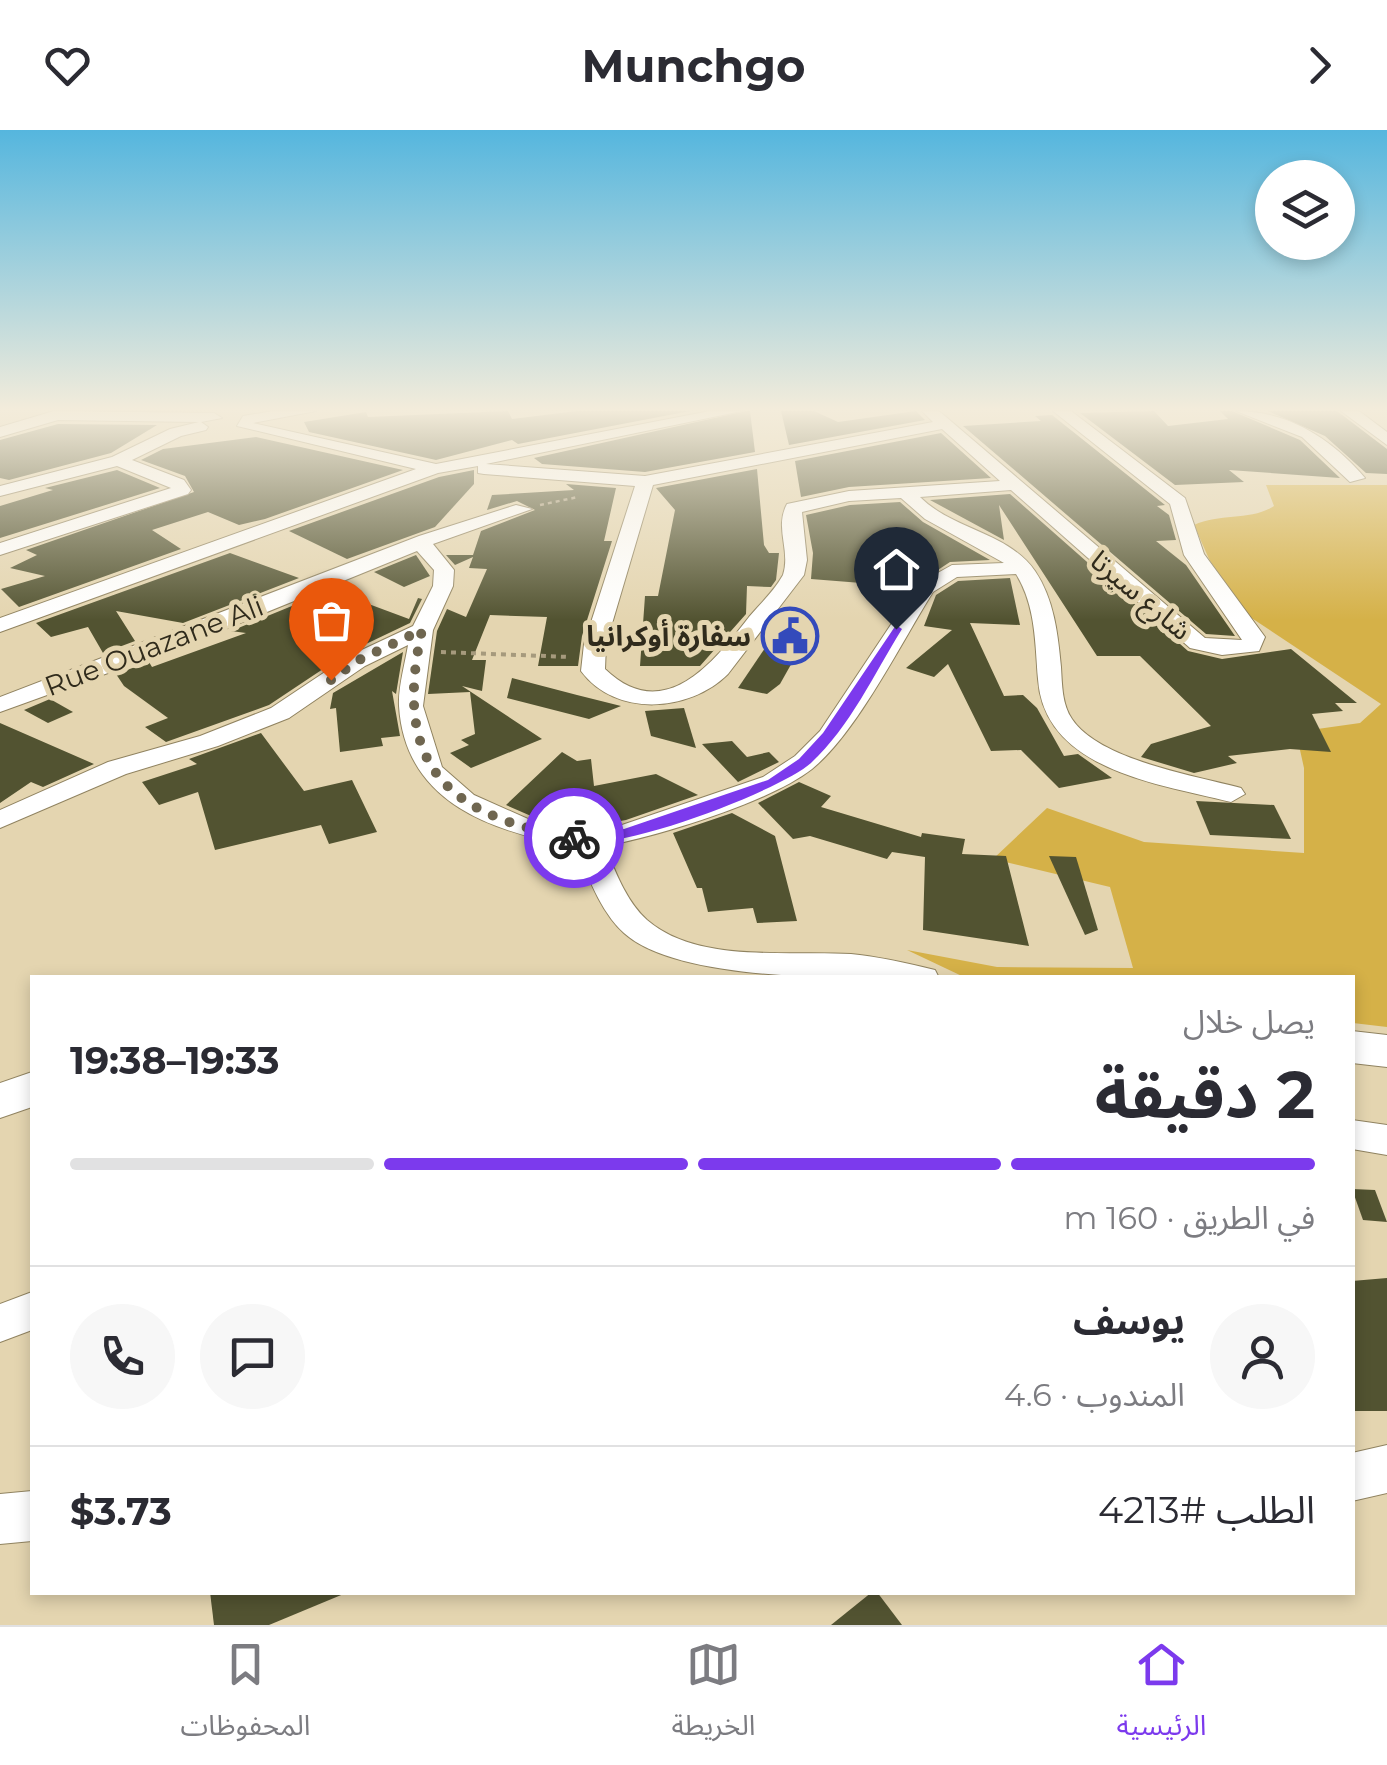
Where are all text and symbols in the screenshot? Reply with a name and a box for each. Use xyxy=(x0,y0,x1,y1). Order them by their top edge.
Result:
icon: heart xyxy=(40,38,95,93)
text: Munchgo xyxy=(582,38,805,93)
icon: forward xyxy=(1292,38,1347,93)
map controls xyxy=(1255,160,1355,260)
button: layers xyxy=(1255,160,1355,260)
pin xyxy=(854,527,939,630)
icon: home xyxy=(869,542,924,597)
street label: شارع سيرتا xyxy=(1081,543,1198,650)
pin xyxy=(289,578,374,681)
street label: Rue Ouazane Ali xyxy=(40,589,268,703)
icon: bag xyxy=(304,593,359,648)
public building icon: سفارة أوكرانيا xyxy=(760,606,820,666)
place label: سفارة أوكرانيا xyxy=(586,618,751,653)
courier xyxy=(524,788,624,888)
icon: bike xyxy=(547,811,602,866)
text: يصل خلال xyxy=(1183,1002,1315,1041)
text: 19:33–19:38 xyxy=(70,1037,280,1084)
text: 2 دقيقة xyxy=(1095,1055,1315,1134)
text: في الطريق · 160 m xyxy=(1064,1198,1315,1237)
text: يوسف xyxy=(1073,1297,1185,1344)
button: phone xyxy=(70,1304,175,1409)
button: chat xyxy=(200,1304,305,1409)
button: person xyxy=(1210,1304,1315,1409)
text: المندوب · 4.6 xyxy=(1004,1375,1185,1414)
text: الطلب #4213 xyxy=(1098,1486,1315,1533)
text: $3.73 xyxy=(70,1488,172,1535)
tab: المحفوظات xyxy=(181,1637,311,1756)
tab: الخريطة xyxy=(672,1637,755,1756)
tab: الرئيسية xyxy=(1116,1637,1206,1756)

